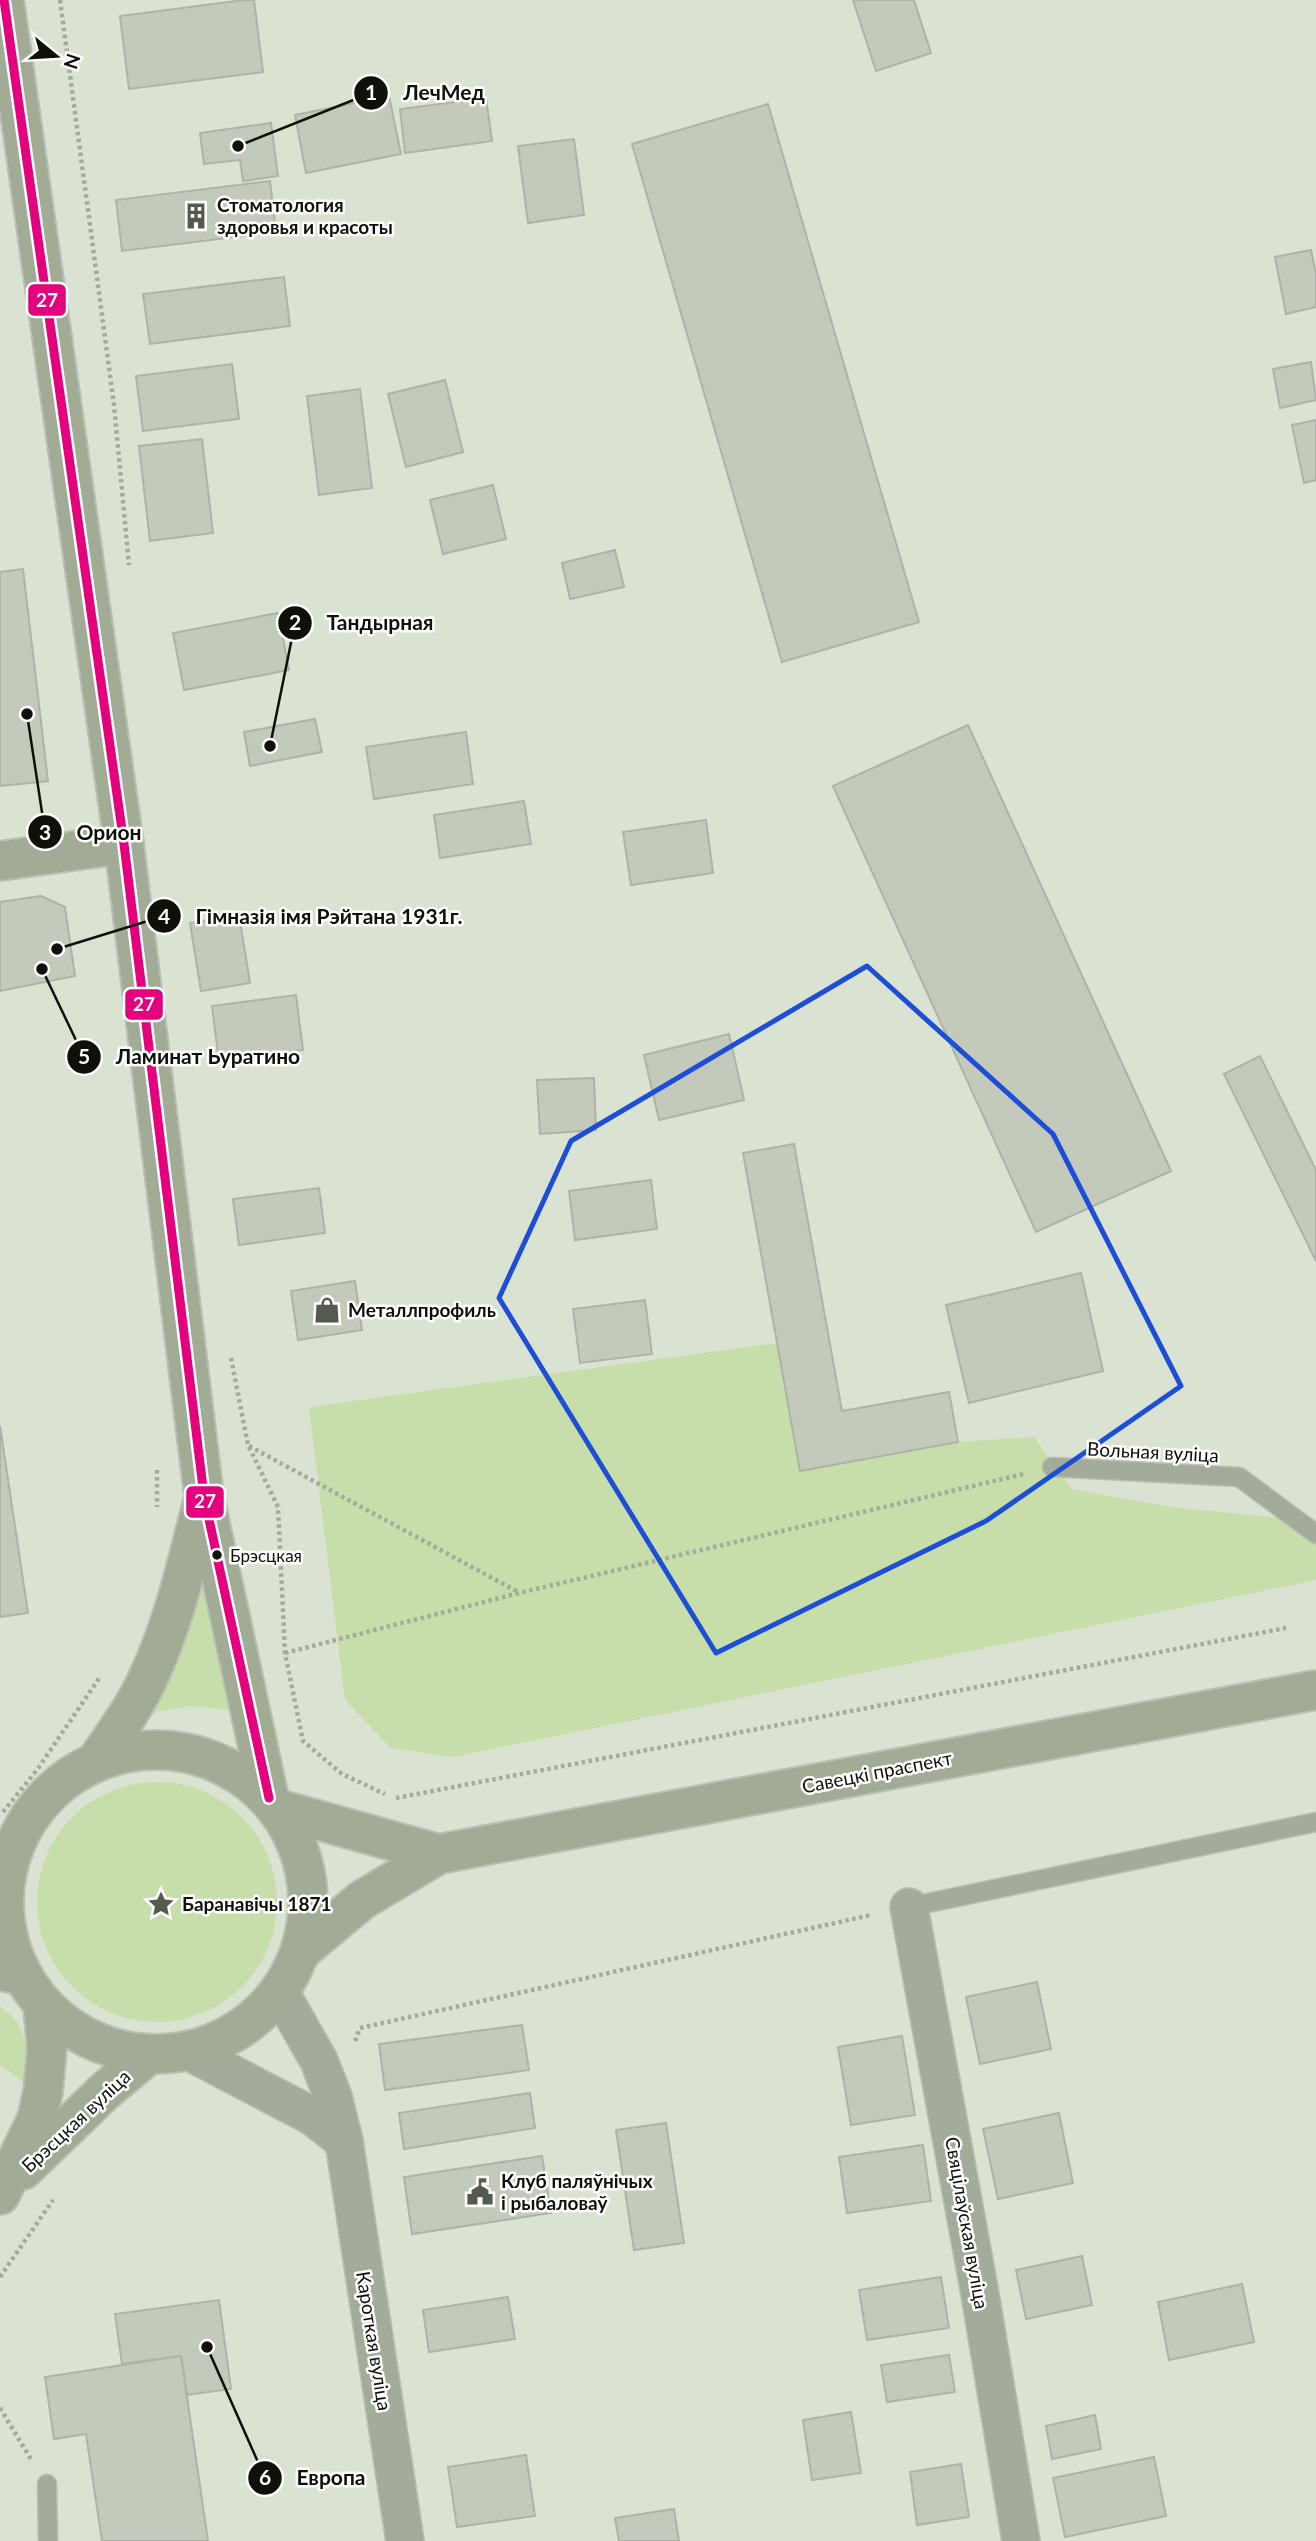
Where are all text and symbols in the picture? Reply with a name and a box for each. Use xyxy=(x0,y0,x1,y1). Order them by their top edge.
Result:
north arrow xyxy=(21,21,91,91)
text: N xyxy=(59,51,86,72)
callout: ЛечМед xyxy=(354,72,498,114)
text: 1 xyxy=(365,79,377,104)
text: ЛечМед xyxy=(402,79,485,104)
place label: Стоматология здоровья и красоты xyxy=(217,193,393,238)
building icon: Стоматология здоровья и красоты xyxy=(181,201,211,231)
line badge: 27 xyxy=(27,283,67,317)
text: 27 xyxy=(36,288,58,311)
callout: Тандырная xyxy=(278,602,448,644)
text: 2 xyxy=(289,609,301,634)
text: Тандырная xyxy=(327,609,433,634)
callout: Орион xyxy=(28,811,156,853)
text: 3 xyxy=(39,819,51,844)
text: Орион xyxy=(77,819,141,844)
callout: Гімназія імя Рэйтана 1931г. xyxy=(147,895,476,937)
text: 4 xyxy=(158,903,170,928)
text: Гімназія імя Рэйтана 1931г. xyxy=(196,903,462,928)
line badge: 27 xyxy=(124,988,164,1021)
text: 27 xyxy=(133,992,155,1015)
callout: Ламинат Ьуратино xyxy=(67,1036,314,1078)
text: 5 xyxy=(78,1043,90,1068)
text: Ламинат Ьуратино xyxy=(115,1043,300,1068)
shop icon: Металлпрофиль xyxy=(312,1295,342,1325)
place label: Металлпрофиль xyxy=(348,1298,496,1321)
street label: Вольная вуліца xyxy=(1087,1437,1219,1466)
line badge: 27 xyxy=(185,1485,225,1519)
text: 27 xyxy=(194,1489,216,1512)
place label: Брэсцкая xyxy=(230,1545,302,1566)
marker: Брэсцкая xyxy=(210,1548,224,1562)
street label: Савецкі праспект xyxy=(800,1746,954,1797)
place icon: Баранавічы 1871 xyxy=(146,1889,176,1919)
place label: Баранавічы 1871 xyxy=(182,1892,332,1915)
street label: Брэсцкая вуліца xyxy=(17,2064,135,2177)
street label: Свяцілаўская вуліца xyxy=(941,2135,994,2311)
place label: Клуб паляўнічых і рыбаловаў xyxy=(501,2169,653,2214)
public building icon: Клуб паляўнічых і рыбаловаў xyxy=(465,2177,495,2207)
street label: Кароткая вуліца xyxy=(352,2270,397,2412)
callout: Европа xyxy=(248,2457,380,2499)
text: 6 xyxy=(259,2464,271,2489)
text: Европа xyxy=(297,2464,366,2489)

